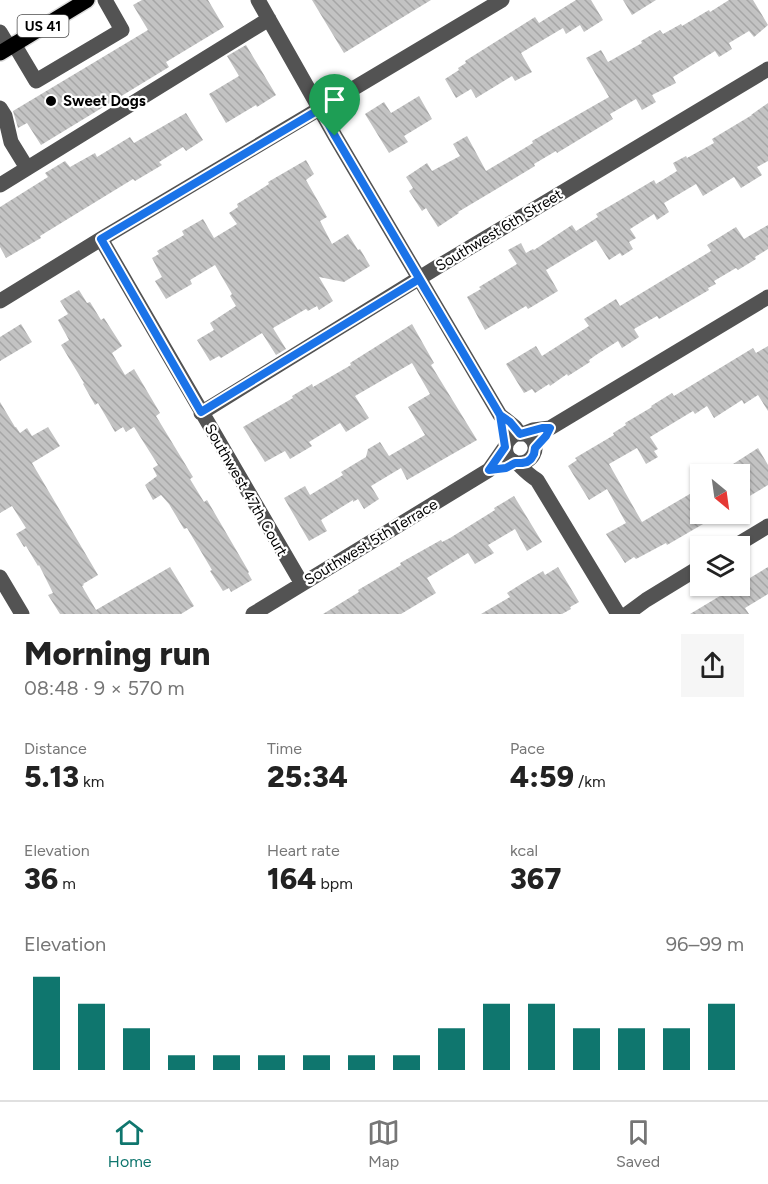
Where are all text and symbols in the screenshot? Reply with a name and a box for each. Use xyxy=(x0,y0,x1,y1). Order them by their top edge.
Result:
road number: US 41 xyxy=(18,15,68,37)
pin xyxy=(309,74,360,136)
icon: arrive xyxy=(318,83,351,116)
place label: Sweet Dogs xyxy=(63,92,146,110)
marker: Sweet Dogs xyxy=(44,94,58,108)
street label: Southwest 6th Street xyxy=(432,185,566,275)
street label: Southwest 47th Court xyxy=(201,421,291,560)
north arrow xyxy=(690,464,750,524)
map controls xyxy=(690,464,750,596)
street label: Southwest 5th Terrace xyxy=(301,495,441,589)
button: layers xyxy=(690,536,750,596)
text: Morning run xyxy=(24,634,210,673)
button: share xyxy=(681,634,744,697)
text: 08:48 · 9 × 570 m xyxy=(24,676,185,700)
text: Distance xyxy=(24,739,87,758)
text: Time xyxy=(267,739,302,758)
text: Pace xyxy=(510,739,545,758)
text: 5.13 xyxy=(24,758,79,795)
text: 25:34 xyxy=(267,758,348,795)
text: 4:59 xyxy=(510,758,574,795)
text: km xyxy=(79,772,104,791)
text: /km xyxy=(574,772,606,791)
text: Elevation xyxy=(24,841,90,860)
text: Heart rate xyxy=(267,841,340,860)
text: kcal xyxy=(510,841,538,860)
text: 36 xyxy=(24,860,58,897)
text: 164 xyxy=(267,860,317,897)
text: 367 xyxy=(510,860,561,897)
text: m xyxy=(58,874,76,893)
text: bpm xyxy=(317,874,353,893)
text: Elevation xyxy=(24,932,106,956)
text: 96–99 m xyxy=(666,932,744,956)
tab: Home xyxy=(108,1116,152,1171)
tab: Map xyxy=(367,1116,400,1171)
tab: Saved xyxy=(616,1116,660,1171)

